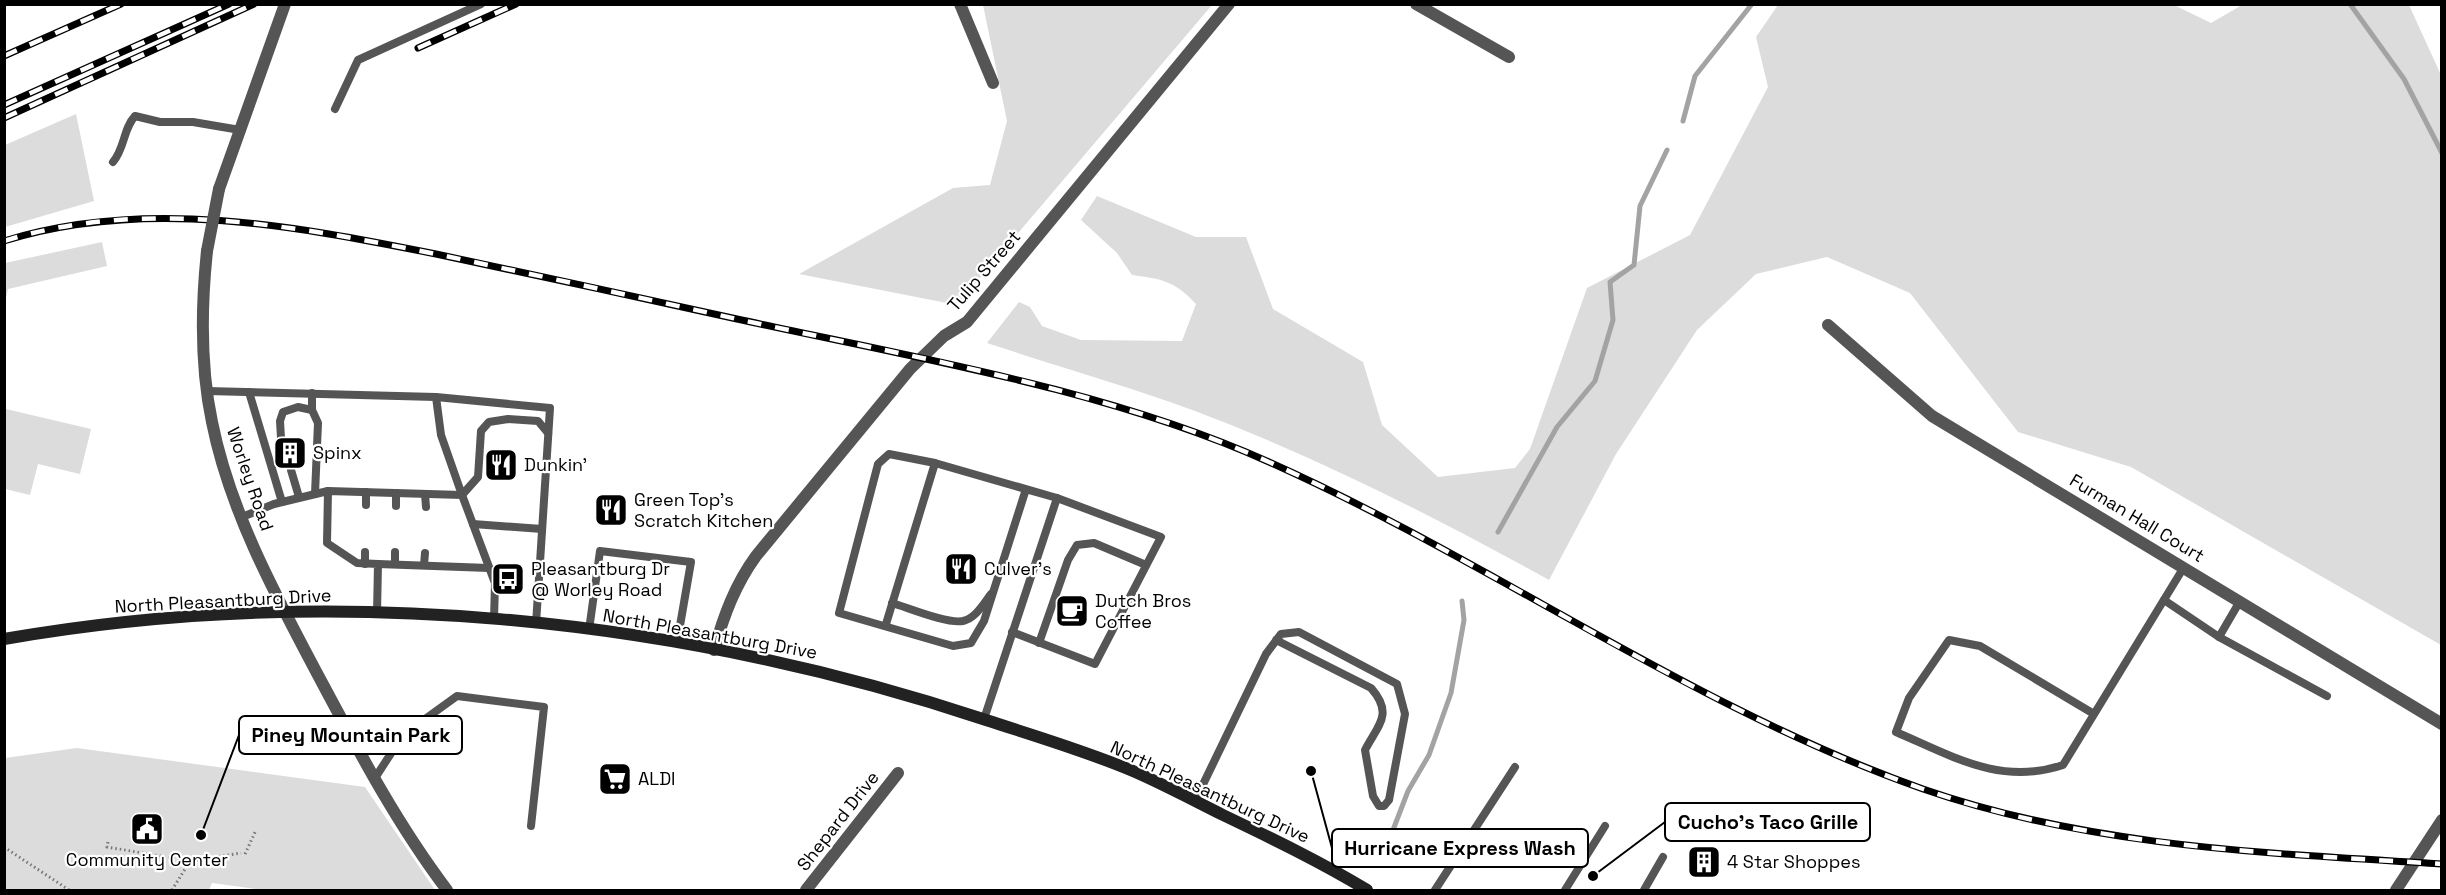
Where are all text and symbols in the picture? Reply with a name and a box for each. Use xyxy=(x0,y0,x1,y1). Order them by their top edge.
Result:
street label: Tulip Street xyxy=(942,225,1025,316)
street label: Worley Road xyxy=(222,424,279,534)
building icon: Spinx xyxy=(272,435,308,471)
place label: Spinx xyxy=(313,441,362,464)
restaurant icon: Dunkin' xyxy=(483,447,519,483)
place label: Dunkin' xyxy=(524,453,587,476)
street label: Furman Hall Court xyxy=(2066,468,2209,567)
place label: Green Top's Scratch Kitchen xyxy=(634,488,773,532)
restaurant icon: Green Top's Scratch Kitchen xyxy=(593,492,629,528)
restaurant icon: Culver's xyxy=(943,551,979,587)
place label: Pleasantburg Dr @ Worley Road xyxy=(531,557,670,601)
place label: Culver's xyxy=(984,557,1052,580)
bus stop icon: Pleasantburg Dr @ Worley Road xyxy=(490,561,526,597)
street label: North Pleasantburg Drive xyxy=(114,583,332,618)
place label: Dutch Bros Coffee xyxy=(1095,589,1191,633)
cafe icon: Dutch Bros Coffee xyxy=(1054,593,1090,629)
street label: North Pleasantburg Drive xyxy=(601,603,819,664)
callout: Piney Mountain Park xyxy=(239,716,462,754)
text: Piney Mountain Park xyxy=(252,722,450,748)
street label: North Pleasantburg Drive xyxy=(1107,735,1313,848)
supermarket icon: ALDI xyxy=(597,761,633,797)
street label: Shepard Drive xyxy=(791,766,884,875)
place label: ALDI xyxy=(638,767,676,790)
callout: Cucho’s Taco Grille xyxy=(1665,803,1870,841)
text: Cucho’s Taco Grille xyxy=(1678,809,1858,835)
public building icon: Community Center xyxy=(129,811,165,847)
callout: Hurricane Express Wash xyxy=(1332,829,1588,867)
text: Hurricane Express Wash xyxy=(1344,835,1576,861)
building icon: 4 Star Shoppes xyxy=(1686,844,1722,880)
place label: Community Center xyxy=(66,848,228,871)
place label: 4 Star Shoppes xyxy=(1727,850,1860,873)

